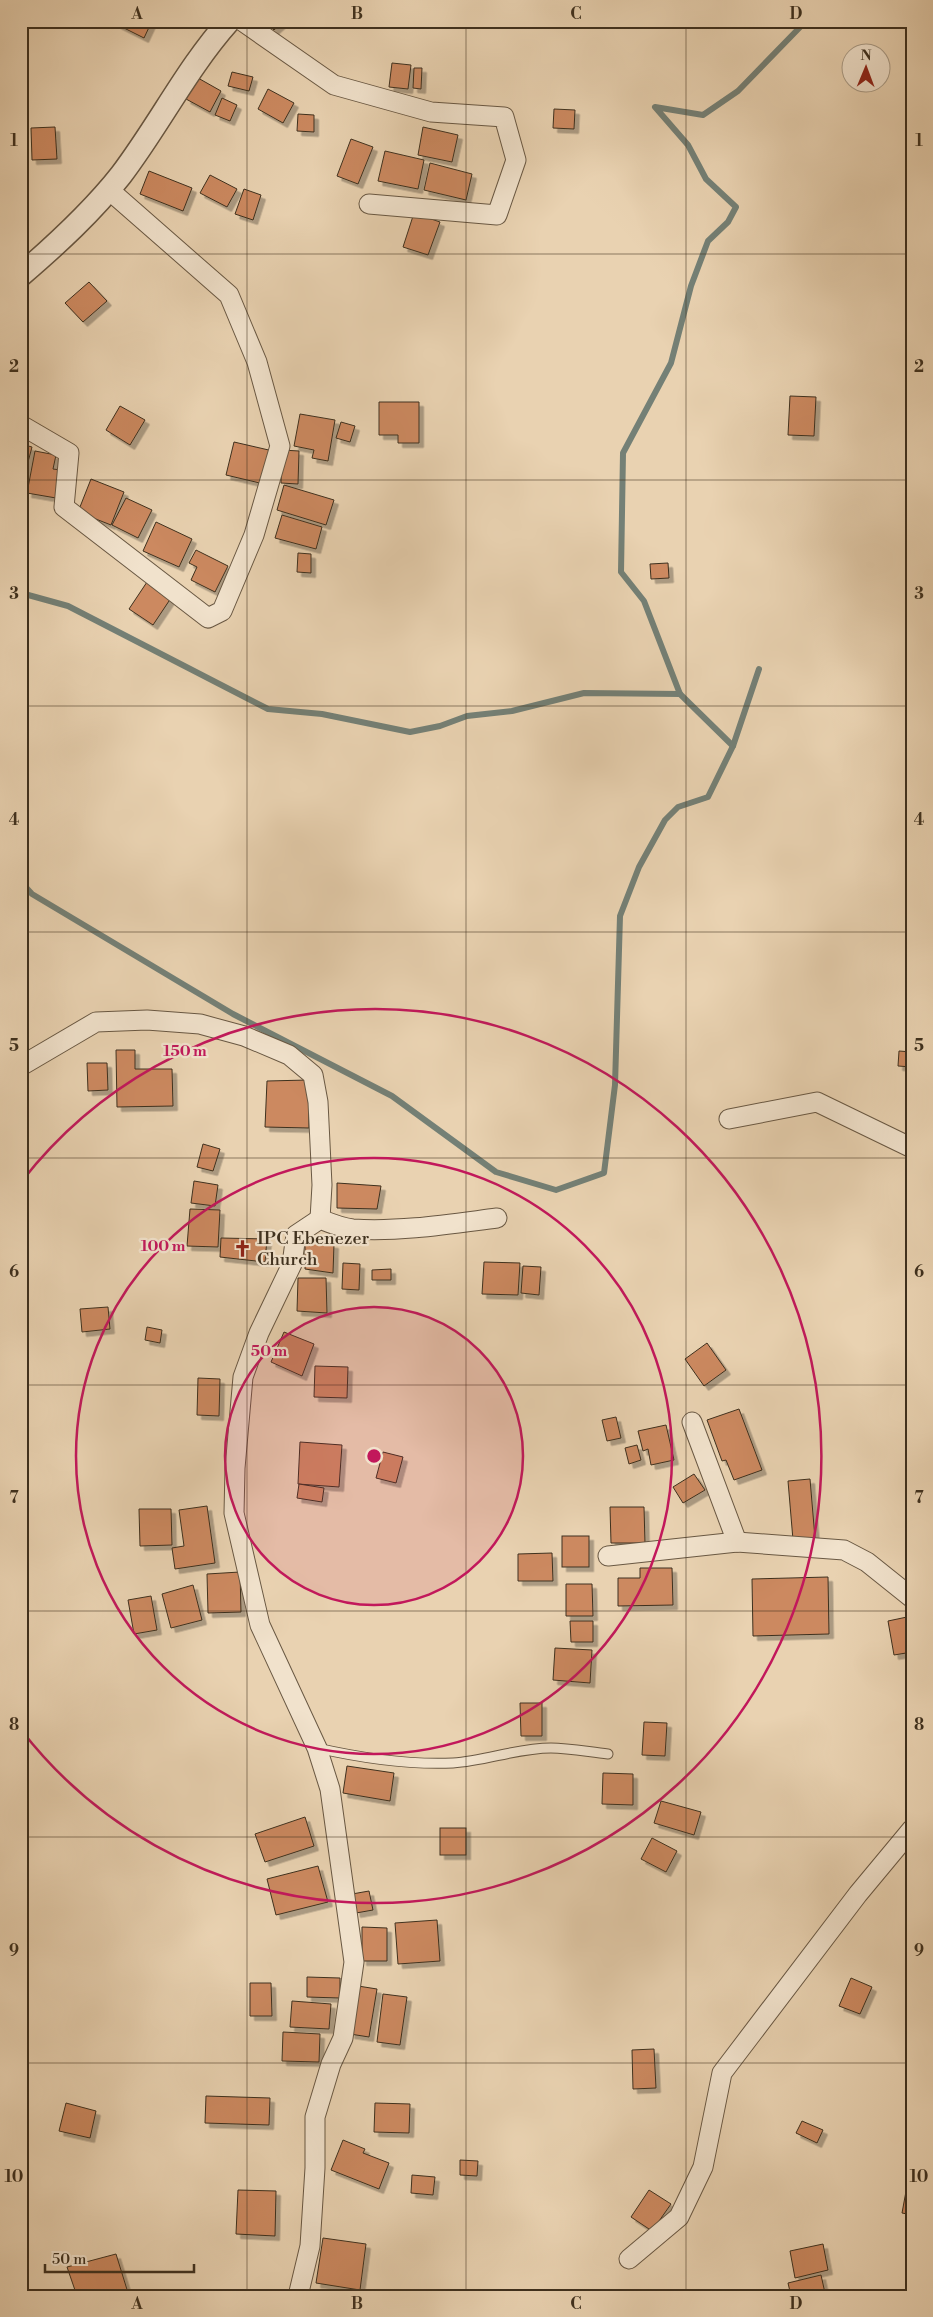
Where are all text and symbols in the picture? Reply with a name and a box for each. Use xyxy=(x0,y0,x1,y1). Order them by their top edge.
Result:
text: A xyxy=(130,4,143,24)
text: B xyxy=(351,4,363,24)
text: C xyxy=(570,4,582,24)
text: D xyxy=(790,4,803,24)
north arrow xyxy=(840,42,890,92)
text: N xyxy=(861,47,872,65)
text: 1 xyxy=(10,131,18,151)
text: 1 xyxy=(915,131,923,151)
text: 2 xyxy=(9,357,19,377)
text: 2 xyxy=(914,357,924,377)
text: 3 xyxy=(9,584,19,604)
text: 3 xyxy=(914,584,924,604)
text: 4 xyxy=(9,810,20,830)
text: 4 xyxy=(914,810,925,830)
text: 5 xyxy=(9,1036,19,1056)
text: 5 xyxy=(914,1036,924,1056)
text: 150 m xyxy=(163,1042,207,1061)
place label: IPC Ebenezer Church xyxy=(257,1227,370,1271)
text: 100 m xyxy=(141,1237,186,1256)
church icon: IPC Ebenezer Church xyxy=(233,1238,253,1258)
text: 6 xyxy=(9,1262,19,1282)
text: 6 xyxy=(914,1262,924,1282)
text: 50 m xyxy=(251,1342,287,1361)
centre of rings xyxy=(365,1447,383,1465)
text: 7 xyxy=(9,1488,19,1508)
text: 7 xyxy=(914,1488,924,1508)
text: 8 xyxy=(9,1715,19,1735)
text: 8 xyxy=(914,1715,924,1735)
text: 9 xyxy=(9,1941,19,1961)
text: 9 xyxy=(914,1941,924,1961)
text: 10 xyxy=(5,2167,23,2187)
text: 10 xyxy=(910,2167,928,2187)
scale bar xyxy=(45,2242,194,2274)
text: 50 m xyxy=(52,2250,86,2269)
text: A xyxy=(130,2294,143,2314)
text: B xyxy=(351,2294,363,2314)
text: C xyxy=(570,2294,582,2314)
text: D xyxy=(790,2294,803,2314)

